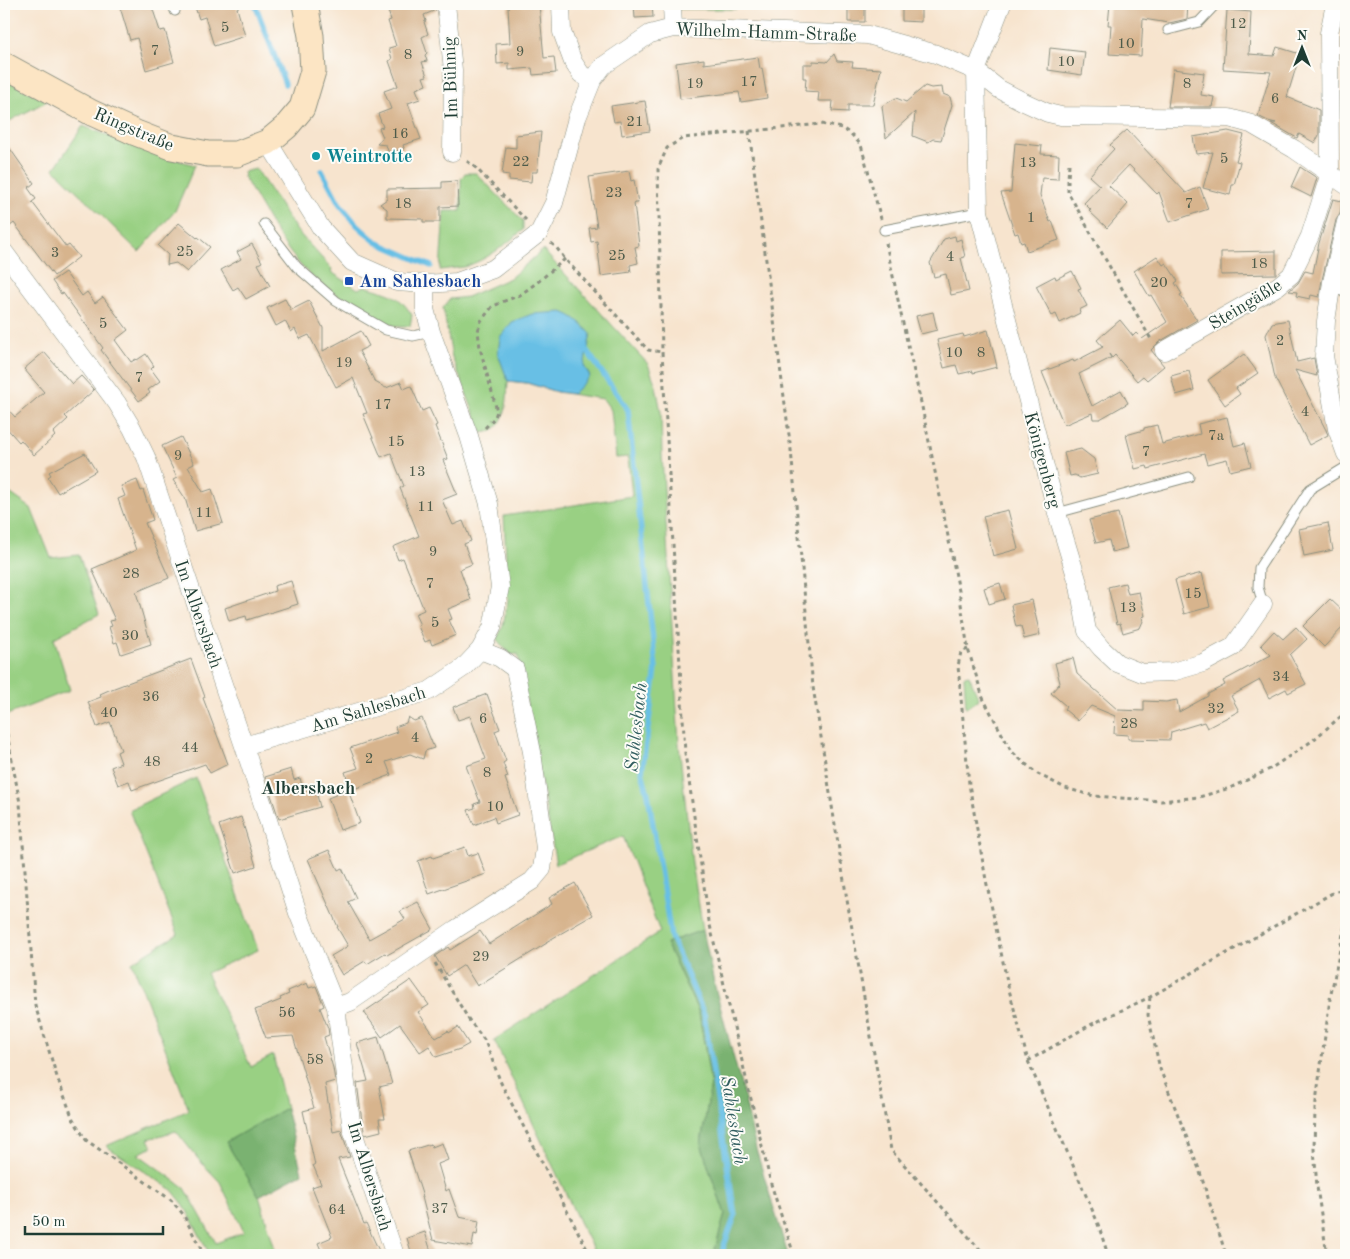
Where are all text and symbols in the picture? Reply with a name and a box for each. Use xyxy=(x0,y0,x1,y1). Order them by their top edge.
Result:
house number: 12 xyxy=(1229,17,1247,32)
house number: 5 xyxy=(221,21,229,36)
street label: Wilhelm-Hamm-Straße xyxy=(675,21,857,45)
north arrow xyxy=(1278,22,1328,72)
text: N xyxy=(1297,29,1308,43)
street label: Im Bühnig xyxy=(441,36,461,120)
house number: 10 xyxy=(1117,37,1135,52)
house number: 7 xyxy=(151,44,159,59)
house number: 9 xyxy=(516,45,524,60)
house number: 8 xyxy=(404,48,412,63)
house number: 10 xyxy=(1057,55,1075,70)
house number: 17 xyxy=(740,75,758,90)
house number: 19 xyxy=(686,77,704,92)
house number: 8 xyxy=(1183,77,1191,92)
house number: 6 xyxy=(1271,92,1279,107)
street label: Ringstraße xyxy=(91,105,176,155)
house number: 21 xyxy=(626,115,644,130)
house number: 16 xyxy=(391,127,409,142)
place label: Weintrotte xyxy=(326,148,413,166)
marker: Weintrotte xyxy=(310,150,322,162)
house number: 5 xyxy=(1220,152,1228,167)
house number: 22 xyxy=(512,155,530,170)
house number: 13 xyxy=(1019,156,1037,171)
house number: 23 xyxy=(605,186,623,201)
house number: 18 xyxy=(394,197,412,212)
house number: 7 xyxy=(1185,197,1193,212)
house number: 1 xyxy=(1027,211,1035,226)
house number: 25 xyxy=(176,245,194,260)
house number: 3 xyxy=(51,246,59,261)
house number: 25 xyxy=(608,249,626,264)
house number: 4 xyxy=(946,250,954,265)
house number: 18 xyxy=(1250,257,1268,272)
place label: Am Sahlesbach xyxy=(359,273,481,291)
marker: Am Sahlesbach xyxy=(343,275,355,287)
house number: 20 xyxy=(1150,276,1168,291)
street label: Steingäßle xyxy=(1206,276,1285,334)
house number: 5 xyxy=(99,317,107,332)
house number: 2 xyxy=(1276,334,1284,349)
house number: 10 xyxy=(945,346,963,361)
house number: 8 xyxy=(977,346,985,361)
house number: 19 xyxy=(335,356,353,371)
house number: 7 xyxy=(135,371,143,386)
house number: 17 xyxy=(374,398,392,413)
house number: 4 xyxy=(1301,405,1309,420)
street label: Königenberg xyxy=(1020,410,1064,511)
house number: 7a xyxy=(1208,429,1225,444)
house number: 15 xyxy=(387,435,405,450)
house number: 7 xyxy=(1142,445,1150,460)
house number: 9 xyxy=(174,449,182,464)
house number: 13 xyxy=(408,465,426,480)
house number: 11 xyxy=(417,500,435,515)
house number: 11 xyxy=(195,506,213,521)
house number: 9 xyxy=(429,545,437,560)
street label: Im Albersbach xyxy=(171,558,225,671)
house number: 28 xyxy=(122,567,140,582)
house number: 7 xyxy=(426,577,434,592)
house number: 15 xyxy=(1184,587,1202,602)
house number: 13 xyxy=(1119,601,1137,616)
house number: 5 xyxy=(431,616,439,631)
house number: 30 xyxy=(121,629,139,644)
house number: 34 xyxy=(1272,670,1290,685)
water label: Sahlesbach xyxy=(623,681,652,773)
street label: Am Sahlesbach xyxy=(308,684,428,736)
house number: 36 xyxy=(142,690,160,705)
house number: 32 xyxy=(1207,702,1225,717)
house number: 40 xyxy=(100,706,118,721)
house number: 6 xyxy=(479,712,487,727)
house number: 28 xyxy=(1120,717,1138,732)
house number: 4 xyxy=(411,731,419,746)
house number: 44 xyxy=(181,741,199,756)
house number: 2 xyxy=(365,752,373,767)
house number: 48 xyxy=(143,755,161,770)
house number: 8 xyxy=(483,766,491,781)
district label: Albersbach xyxy=(261,780,356,799)
house number: 10 xyxy=(486,800,504,815)
house number: 29 xyxy=(472,950,490,965)
house number: 56 xyxy=(278,1006,296,1021)
house number: 58 xyxy=(306,1053,324,1068)
water label: Sahlesbach xyxy=(716,1074,749,1167)
street label: Im Albersbach xyxy=(344,1119,394,1233)
house number: 37 xyxy=(431,1202,449,1217)
house number: 64 xyxy=(328,1203,346,1218)
scale bar xyxy=(25,1204,162,1236)
text: 50 m xyxy=(32,1215,66,1230)

